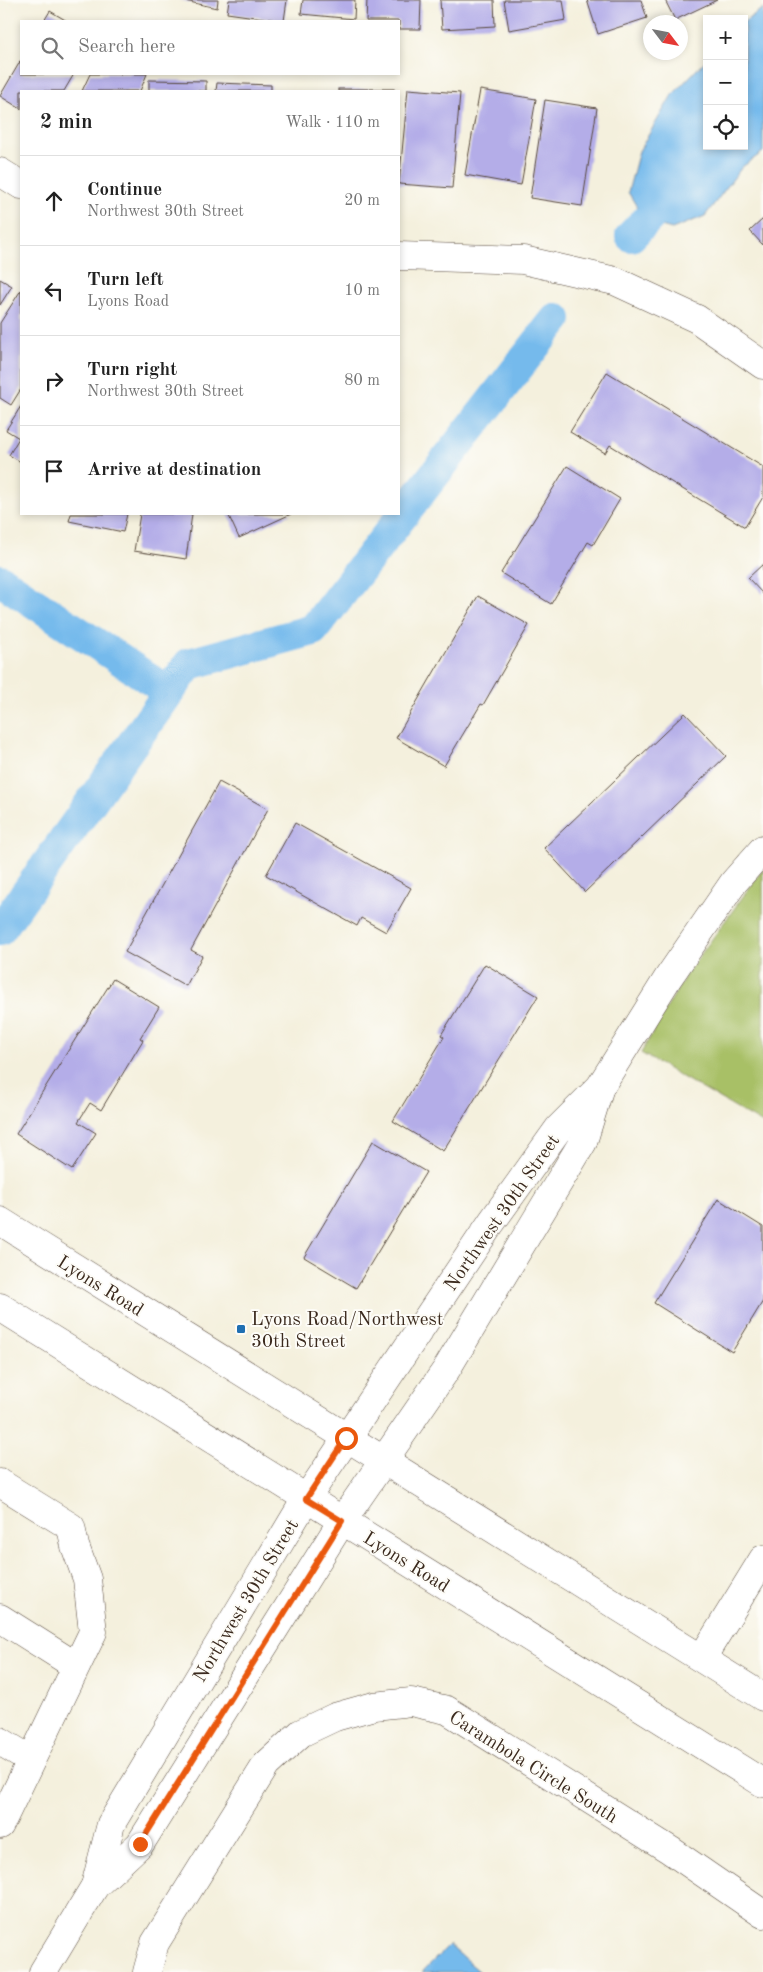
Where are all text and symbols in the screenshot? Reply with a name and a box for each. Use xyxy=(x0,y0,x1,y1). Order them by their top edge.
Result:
north arrow xyxy=(643,15,688,60)
map controls xyxy=(703,15,748,150)
button: + xyxy=(703,15,748,60)
search box xyxy=(20,20,400,75)
icon: search xyxy=(38,34,66,62)
text: Search here xyxy=(78,38,175,57)
button: − xyxy=(703,60,748,105)
button: locate xyxy=(703,105,748,150)
text: 2 min xyxy=(40,112,93,133)
text: Walk · 110 m xyxy=(285,115,380,131)
text: Continue xyxy=(87,181,162,200)
icon: ahead xyxy=(40,187,68,215)
text: 20 m xyxy=(344,193,380,209)
text: Northwest 30th Street xyxy=(87,204,244,220)
text: Turn left xyxy=(87,271,164,290)
icon: left xyxy=(40,277,68,305)
text: 10 m xyxy=(344,283,380,299)
text: Lyons Road xyxy=(87,294,169,310)
text: Turn right xyxy=(87,361,177,380)
icon: right xyxy=(40,367,68,395)
text: 80 m xyxy=(344,373,380,389)
text: Northwest 30th Street xyxy=(87,384,244,400)
icon: arrive xyxy=(40,457,68,485)
text: Arrive at destination xyxy=(87,461,261,480)
street label: Northwest 30th Street xyxy=(442,1132,564,1295)
street label: Lyons Road xyxy=(53,1253,146,1321)
place label: Lyons Road/Northwest 30th Street xyxy=(251,1311,443,1352)
marker: Lyons Road/Northwest 30th Street xyxy=(235,1323,247,1335)
route start xyxy=(335,1427,358,1450)
street label: Northwest 30th Street xyxy=(191,1517,303,1686)
street label: Lyons Road xyxy=(359,1529,452,1597)
street label: Carambola Circle South xyxy=(445,1708,620,1828)
route end xyxy=(129,1833,152,1856)

